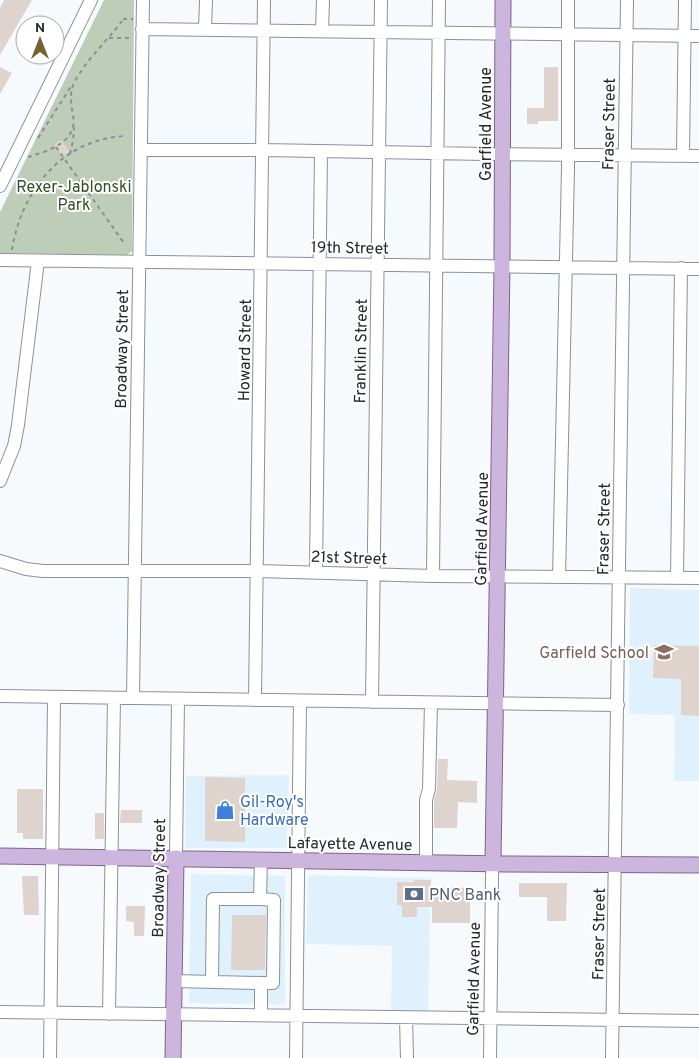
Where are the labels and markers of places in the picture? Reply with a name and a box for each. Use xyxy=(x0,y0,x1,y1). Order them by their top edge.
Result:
school or university icon: Garfield School xyxy=(653,641,675,663)
place label: Garfield School xyxy=(539,644,649,664)
place label: Gil-Roy's Hardware xyxy=(240,793,309,831)
shop icon: Gil-Roy's Hardware xyxy=(214,799,236,821)
bank icon: PNC Bank xyxy=(403,883,425,905)
place label: PNC Bank xyxy=(429,886,501,906)

